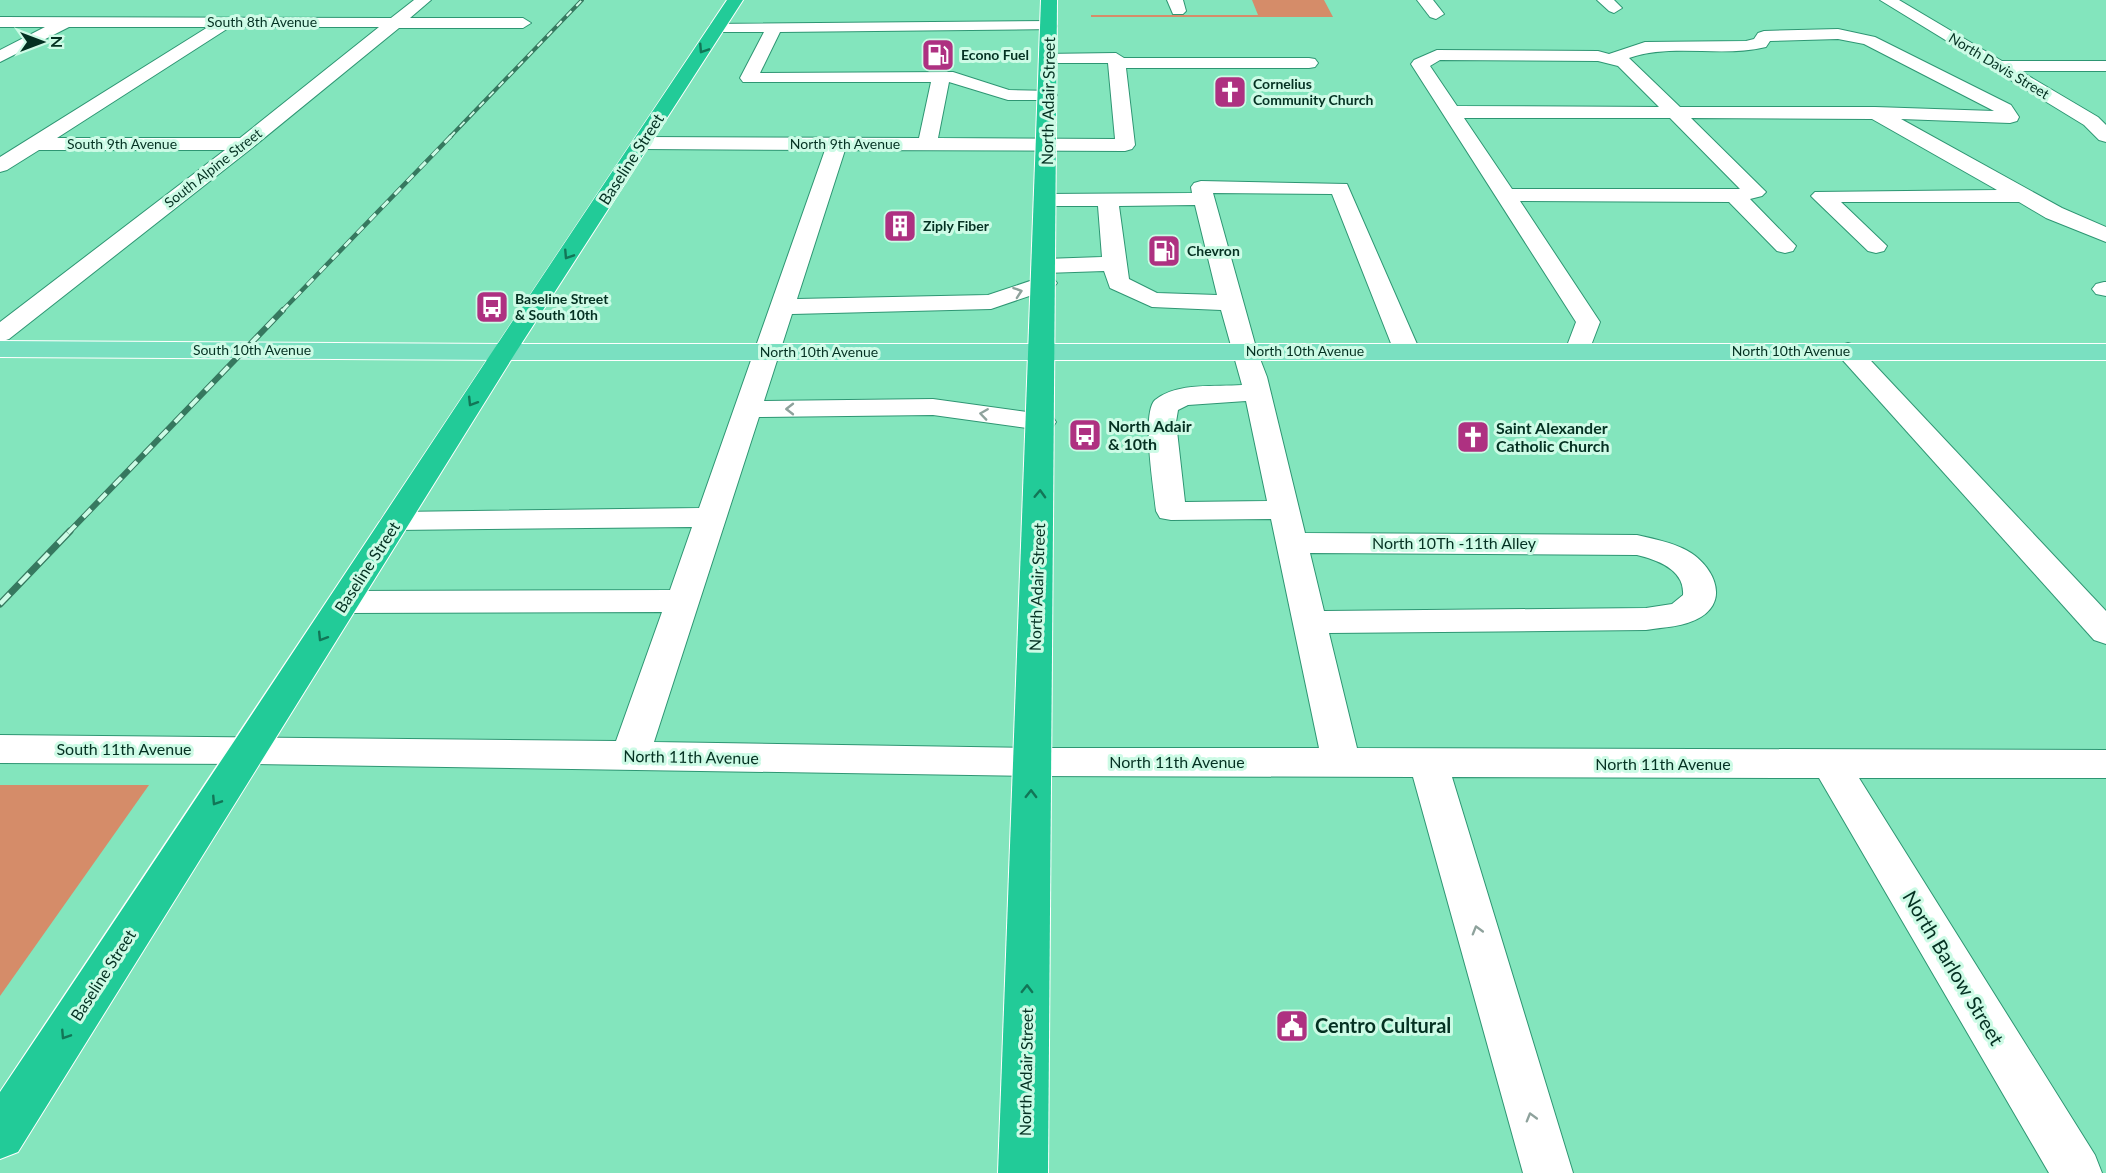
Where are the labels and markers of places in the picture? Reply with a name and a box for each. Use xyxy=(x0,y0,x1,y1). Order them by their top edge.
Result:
fuel station icon: Econo Fuel xyxy=(920,37,956,73)
place label: Econo Fuel xyxy=(961,46,1029,63)
church icon: Cornelius Community Church xyxy=(1212,74,1248,110)
place label: Cornelius Community Church xyxy=(1253,75,1373,108)
building icon: Ziply Fiber xyxy=(882,208,918,244)
place label: Ziply Fiber xyxy=(923,217,990,234)
fuel station icon: Chevron xyxy=(1146,233,1182,269)
place label: Chevron xyxy=(1187,242,1240,259)
bus stop icon: Baseline Street & South 10th xyxy=(474,289,510,325)
place label: Baseline Street & South 10th xyxy=(515,290,609,323)
place label: North Adair & 10th xyxy=(1108,416,1192,453)
bus stop icon: North Adair & 10th xyxy=(1067,417,1103,453)
place label: Saint Alexander Catholic Church xyxy=(1496,418,1610,455)
church icon: Saint Alexander Catholic Church xyxy=(1455,419,1491,455)
public building icon: Centro Cultural xyxy=(1274,1008,1310,1044)
place label: Centro Cultural xyxy=(1315,1013,1451,1037)

